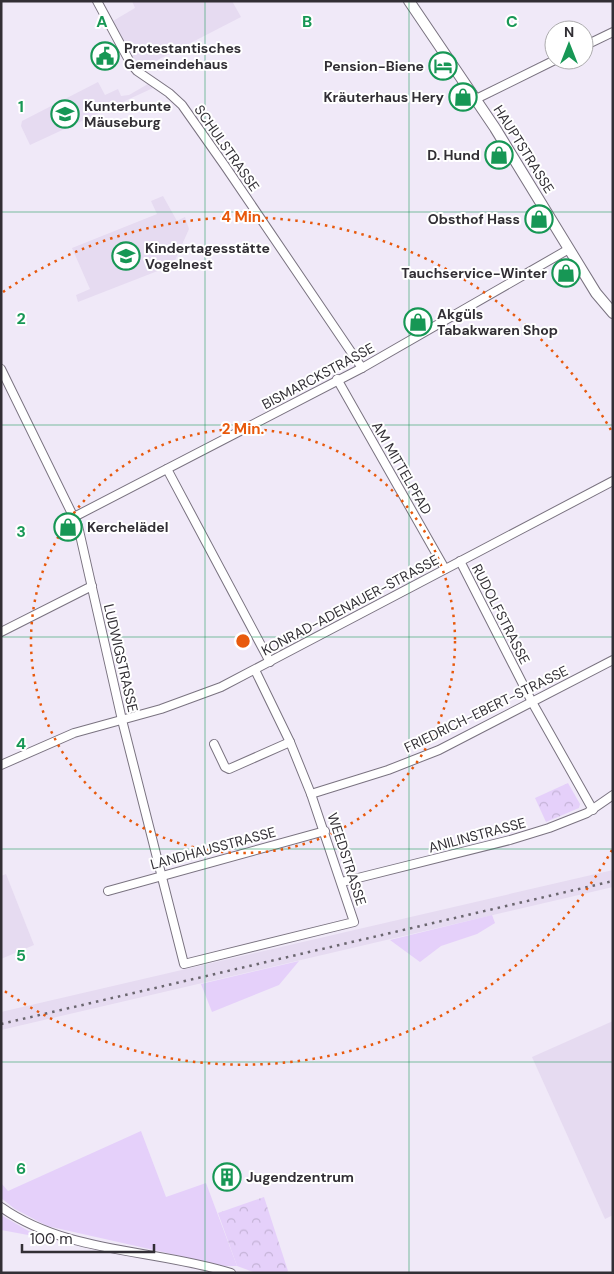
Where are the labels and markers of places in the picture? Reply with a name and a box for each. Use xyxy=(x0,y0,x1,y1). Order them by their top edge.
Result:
place label: Protestantisches Gemeindehaus xyxy=(124,39,241,73)
public building icon: Protestantisches Gemeindehaus xyxy=(90,41,120,71)
hotel icon: Pension-Biene xyxy=(428,51,458,81)
place label: Pension-Biene xyxy=(324,57,424,75)
shop icon: Kräuterhaus Hery xyxy=(448,82,478,112)
place label: Kräuterhaus Hery xyxy=(323,88,445,106)
place label: Kunterbunte Mäuseburg xyxy=(84,97,171,131)
school or university icon: Kunterbunte Mäuseburg xyxy=(50,99,80,129)
shop icon: D. Hund xyxy=(484,140,514,170)
place label: D. Hund xyxy=(427,146,480,164)
shop icon: Obsthof Hass xyxy=(524,204,554,234)
place label: Obsthof Hass xyxy=(428,210,520,228)
place label: Kindertagesstätte Vogelnest xyxy=(145,239,270,273)
school or university icon: Kindertagesstätte Vogelnest xyxy=(111,241,141,271)
shop icon: Tauchservice-Winter xyxy=(551,258,581,288)
place label: Tauchservice-Winter xyxy=(401,264,547,282)
place label: Akgüls Tabakwaren Shop xyxy=(437,305,558,339)
shop icon: Akgüls Tabakwaren Shop xyxy=(403,307,433,337)
shop icon: Kerchelädel xyxy=(53,512,83,542)
place label: Kerchelädel xyxy=(87,518,168,536)
centre of rings xyxy=(234,632,252,650)
building icon: Jugendzentrum xyxy=(212,1162,242,1192)
place label: Jugendzentrum xyxy=(246,1168,354,1186)

